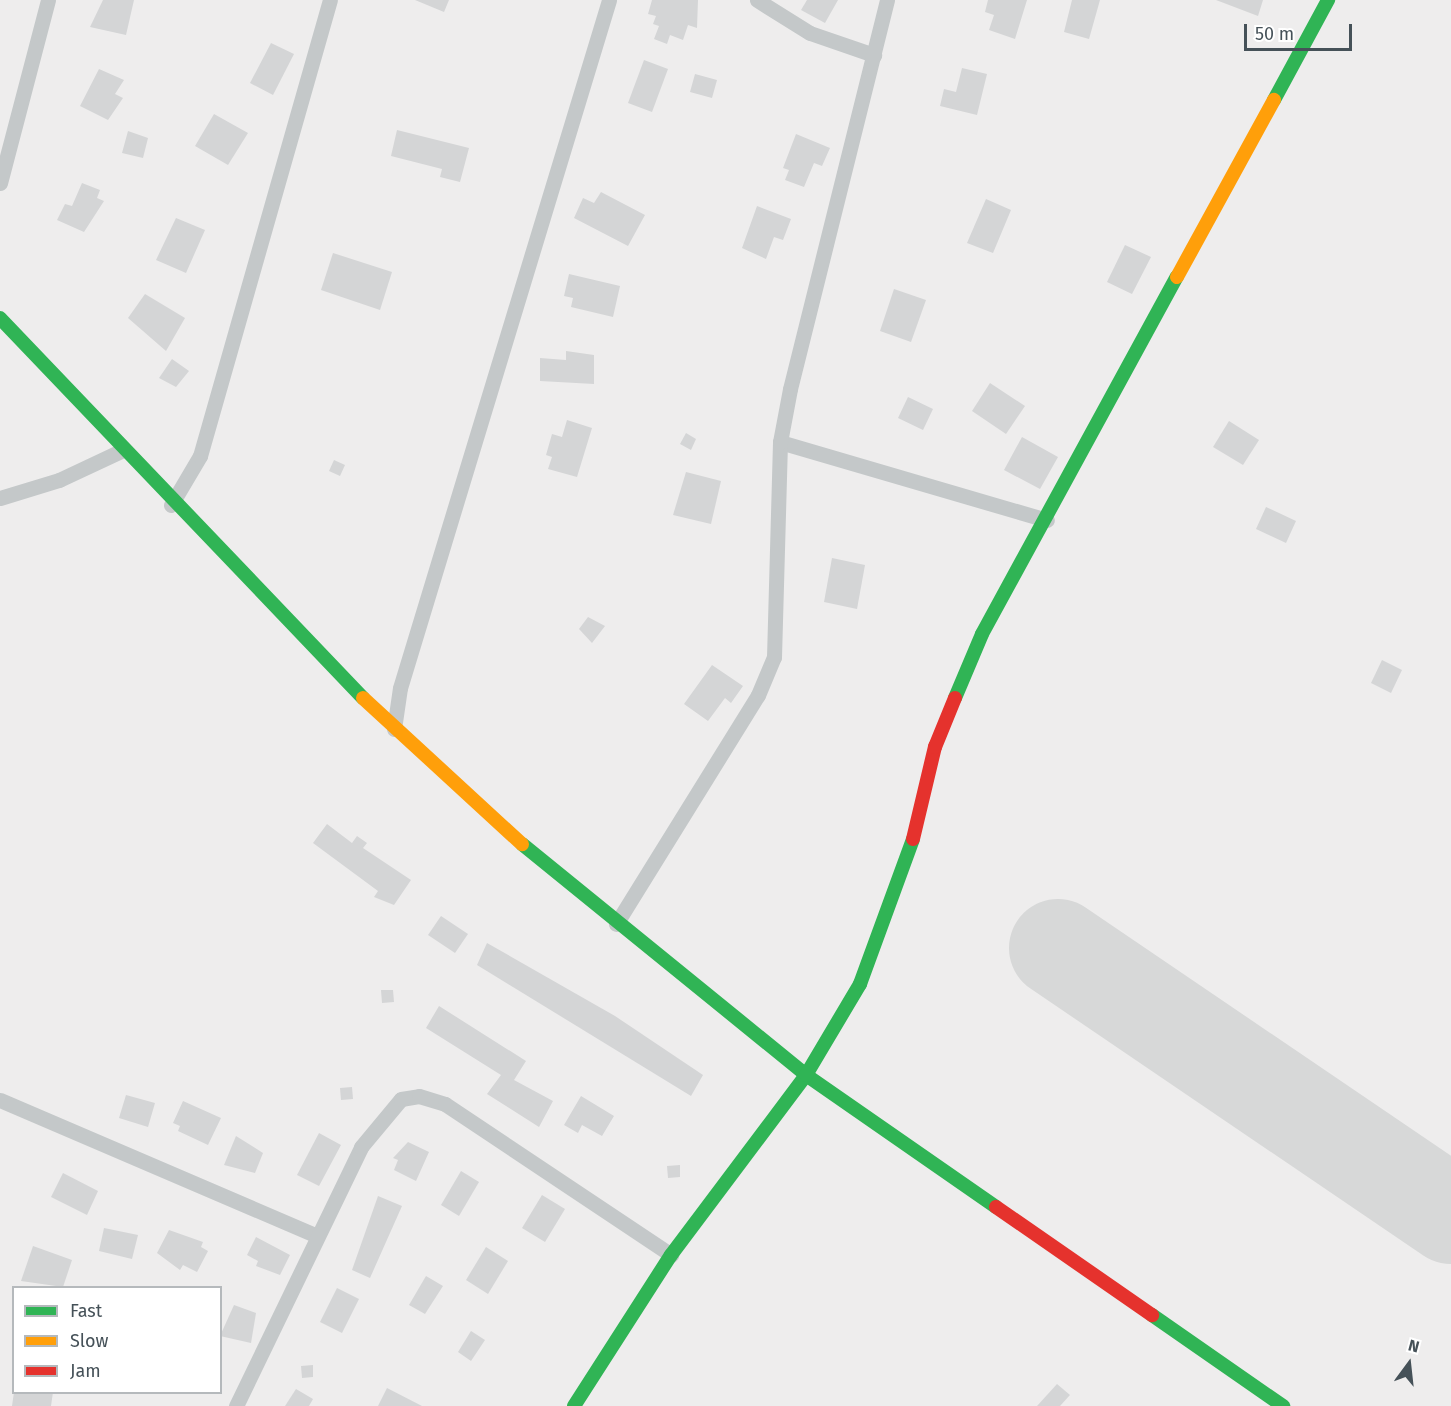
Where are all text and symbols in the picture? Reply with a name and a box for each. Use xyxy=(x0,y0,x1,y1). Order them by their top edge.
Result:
scale bar xyxy=(1247,12,1355,50)
text: 50 m xyxy=(1255,23,1294,45)
legend xyxy=(12,1286,222,1394)
text: Fast xyxy=(70,1300,102,1322)
text: Slow xyxy=(70,1330,108,1352)
north arrow xyxy=(1379,1334,1439,1394)
text: N xyxy=(1406,1336,1421,1357)
text: Jam xyxy=(70,1360,101,1382)

